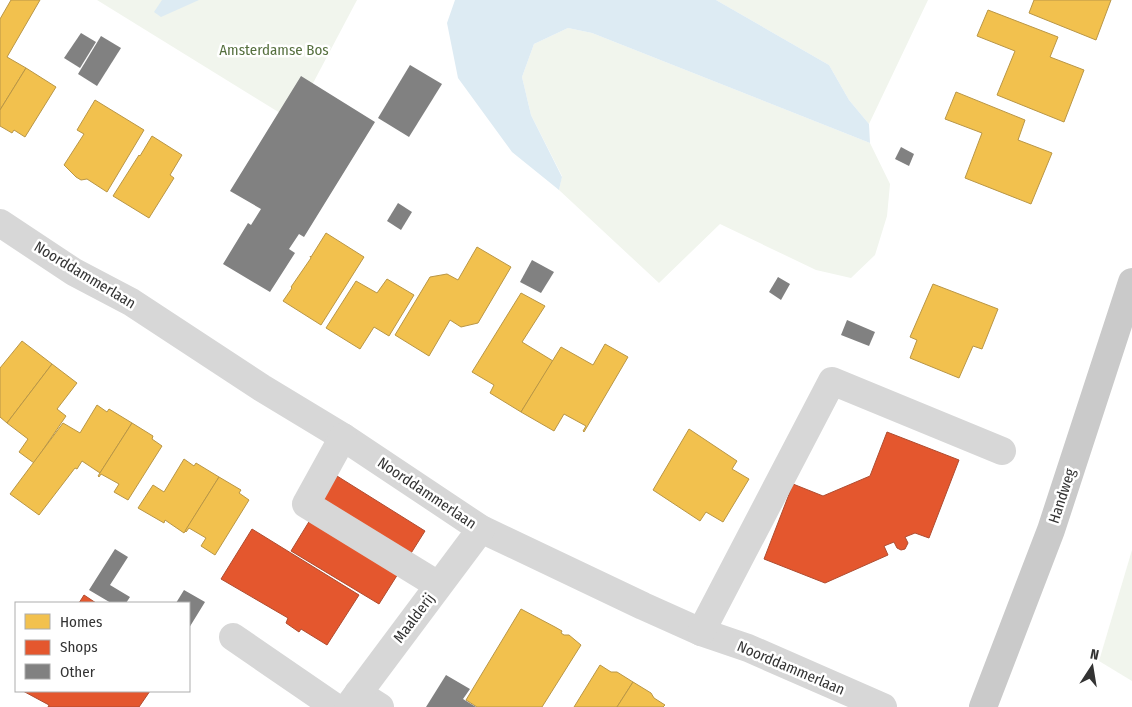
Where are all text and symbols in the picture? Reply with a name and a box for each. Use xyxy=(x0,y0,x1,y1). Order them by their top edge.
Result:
park label: Amsterdamse Bos xyxy=(219,41,329,59)
street label: Noorddammerlaan xyxy=(31,238,139,312)
street label: Noorddammerlaan xyxy=(374,453,480,533)
street label: Handweg xyxy=(1045,466,1079,526)
street label: Maalderij xyxy=(390,590,438,646)
legend xyxy=(15,602,190,692)
text: Homes xyxy=(60,613,102,631)
street label: Noorddammerlaan xyxy=(734,637,848,699)
text: Shops xyxy=(60,638,98,656)
north arrow xyxy=(1067,642,1117,692)
text: N xyxy=(1089,646,1100,664)
text: Other xyxy=(60,663,96,681)

